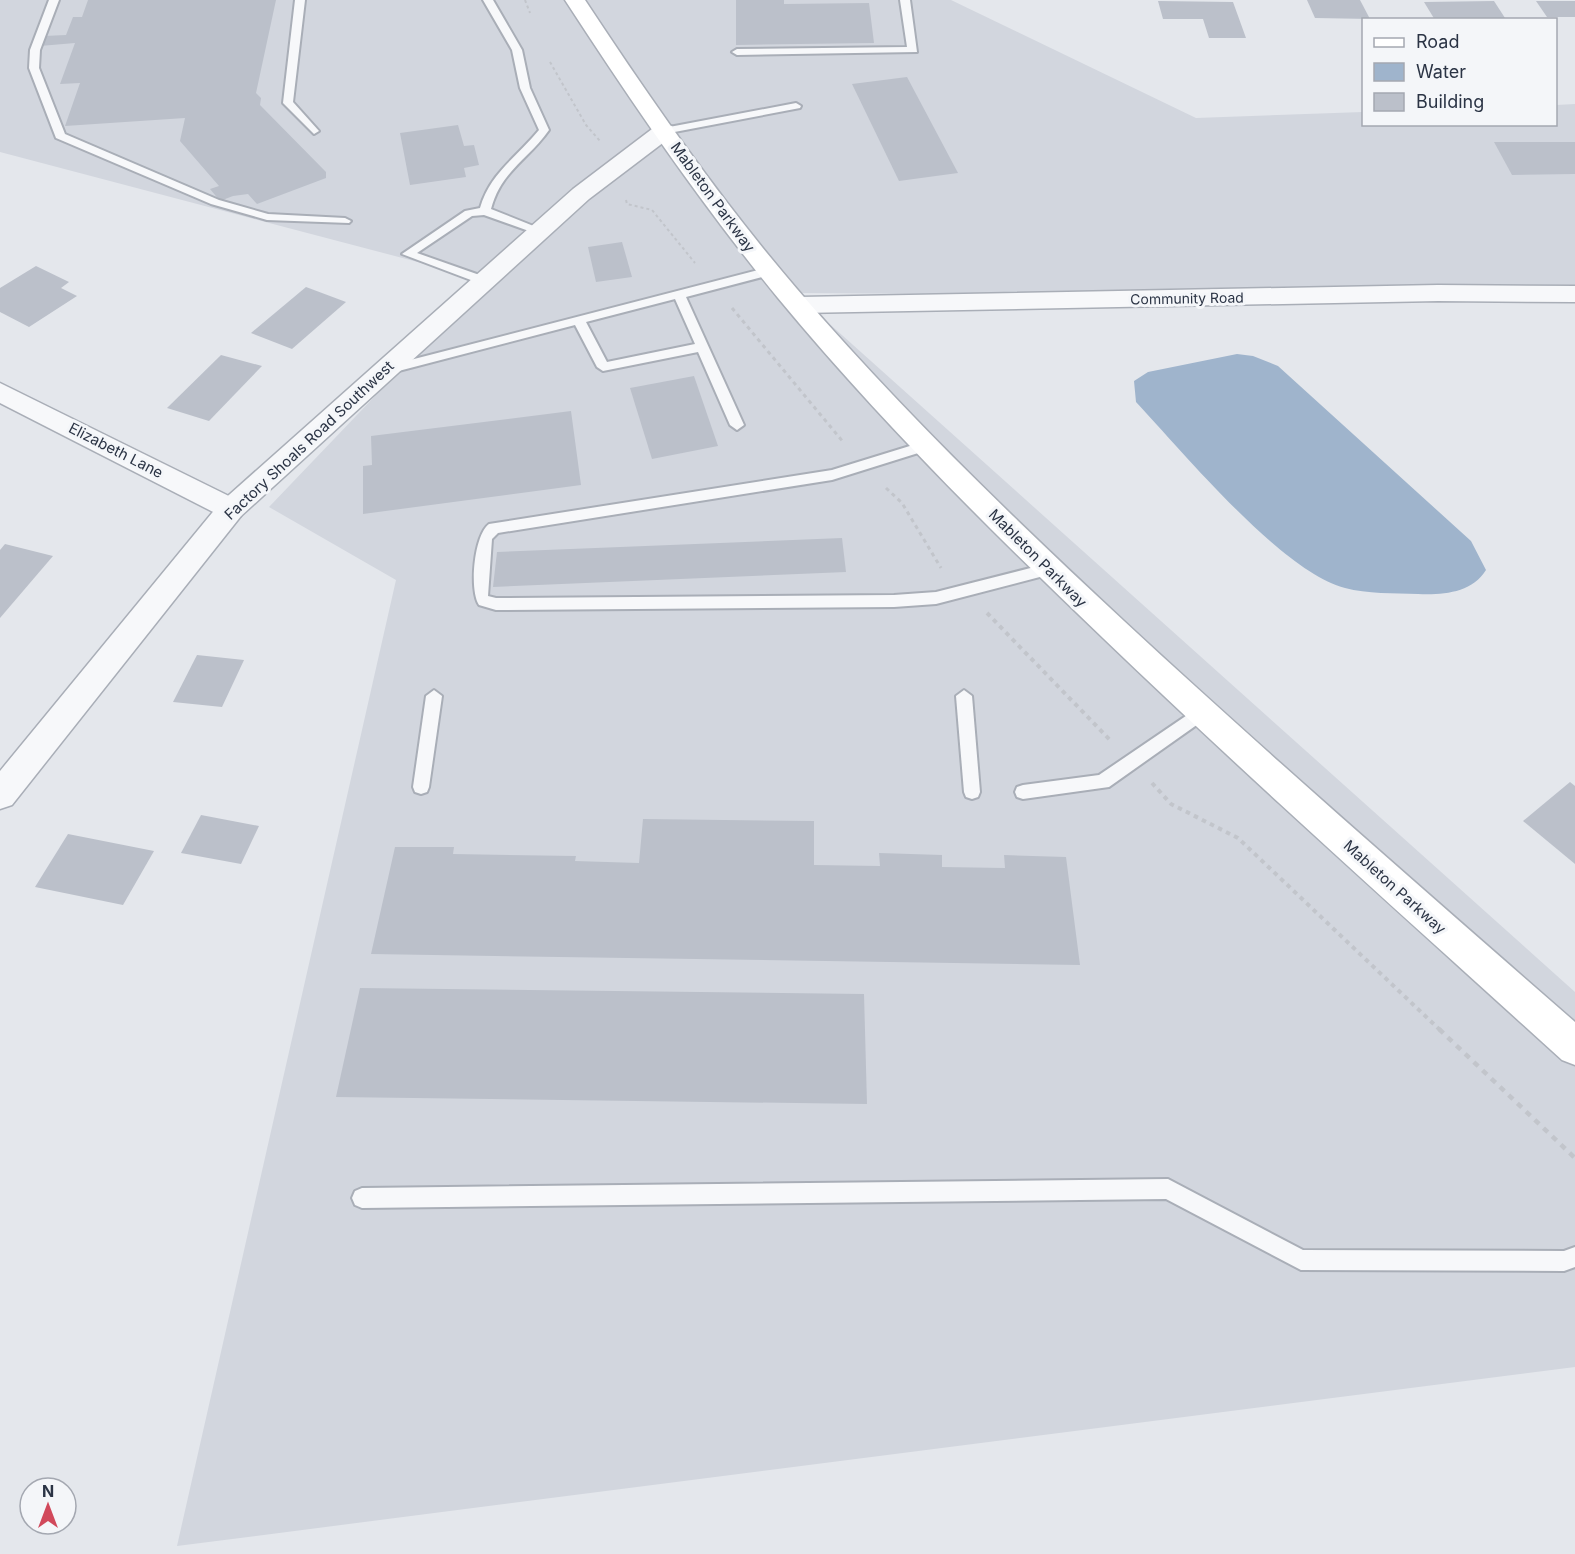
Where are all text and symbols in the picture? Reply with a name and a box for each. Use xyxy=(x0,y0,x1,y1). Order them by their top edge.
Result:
legend xyxy=(1362,18,1557,126)
text: Road xyxy=(1416,31,1459,52)
text: Water xyxy=(1416,61,1466,82)
text: Building xyxy=(1416,91,1484,112)
street label: Mableton Parkway xyxy=(667,138,760,256)
street label: Community Road xyxy=(1130,289,1244,307)
street label: Factory Shoals Road Southwest xyxy=(220,356,398,524)
street label: Elizabeth Lane xyxy=(66,418,166,482)
street label: Mableton Parkway xyxy=(985,505,1092,612)
street label: Mableton Parkway xyxy=(1340,836,1451,938)
north arrow xyxy=(18,1476,78,1536)
text: N xyxy=(42,1481,54,1501)

